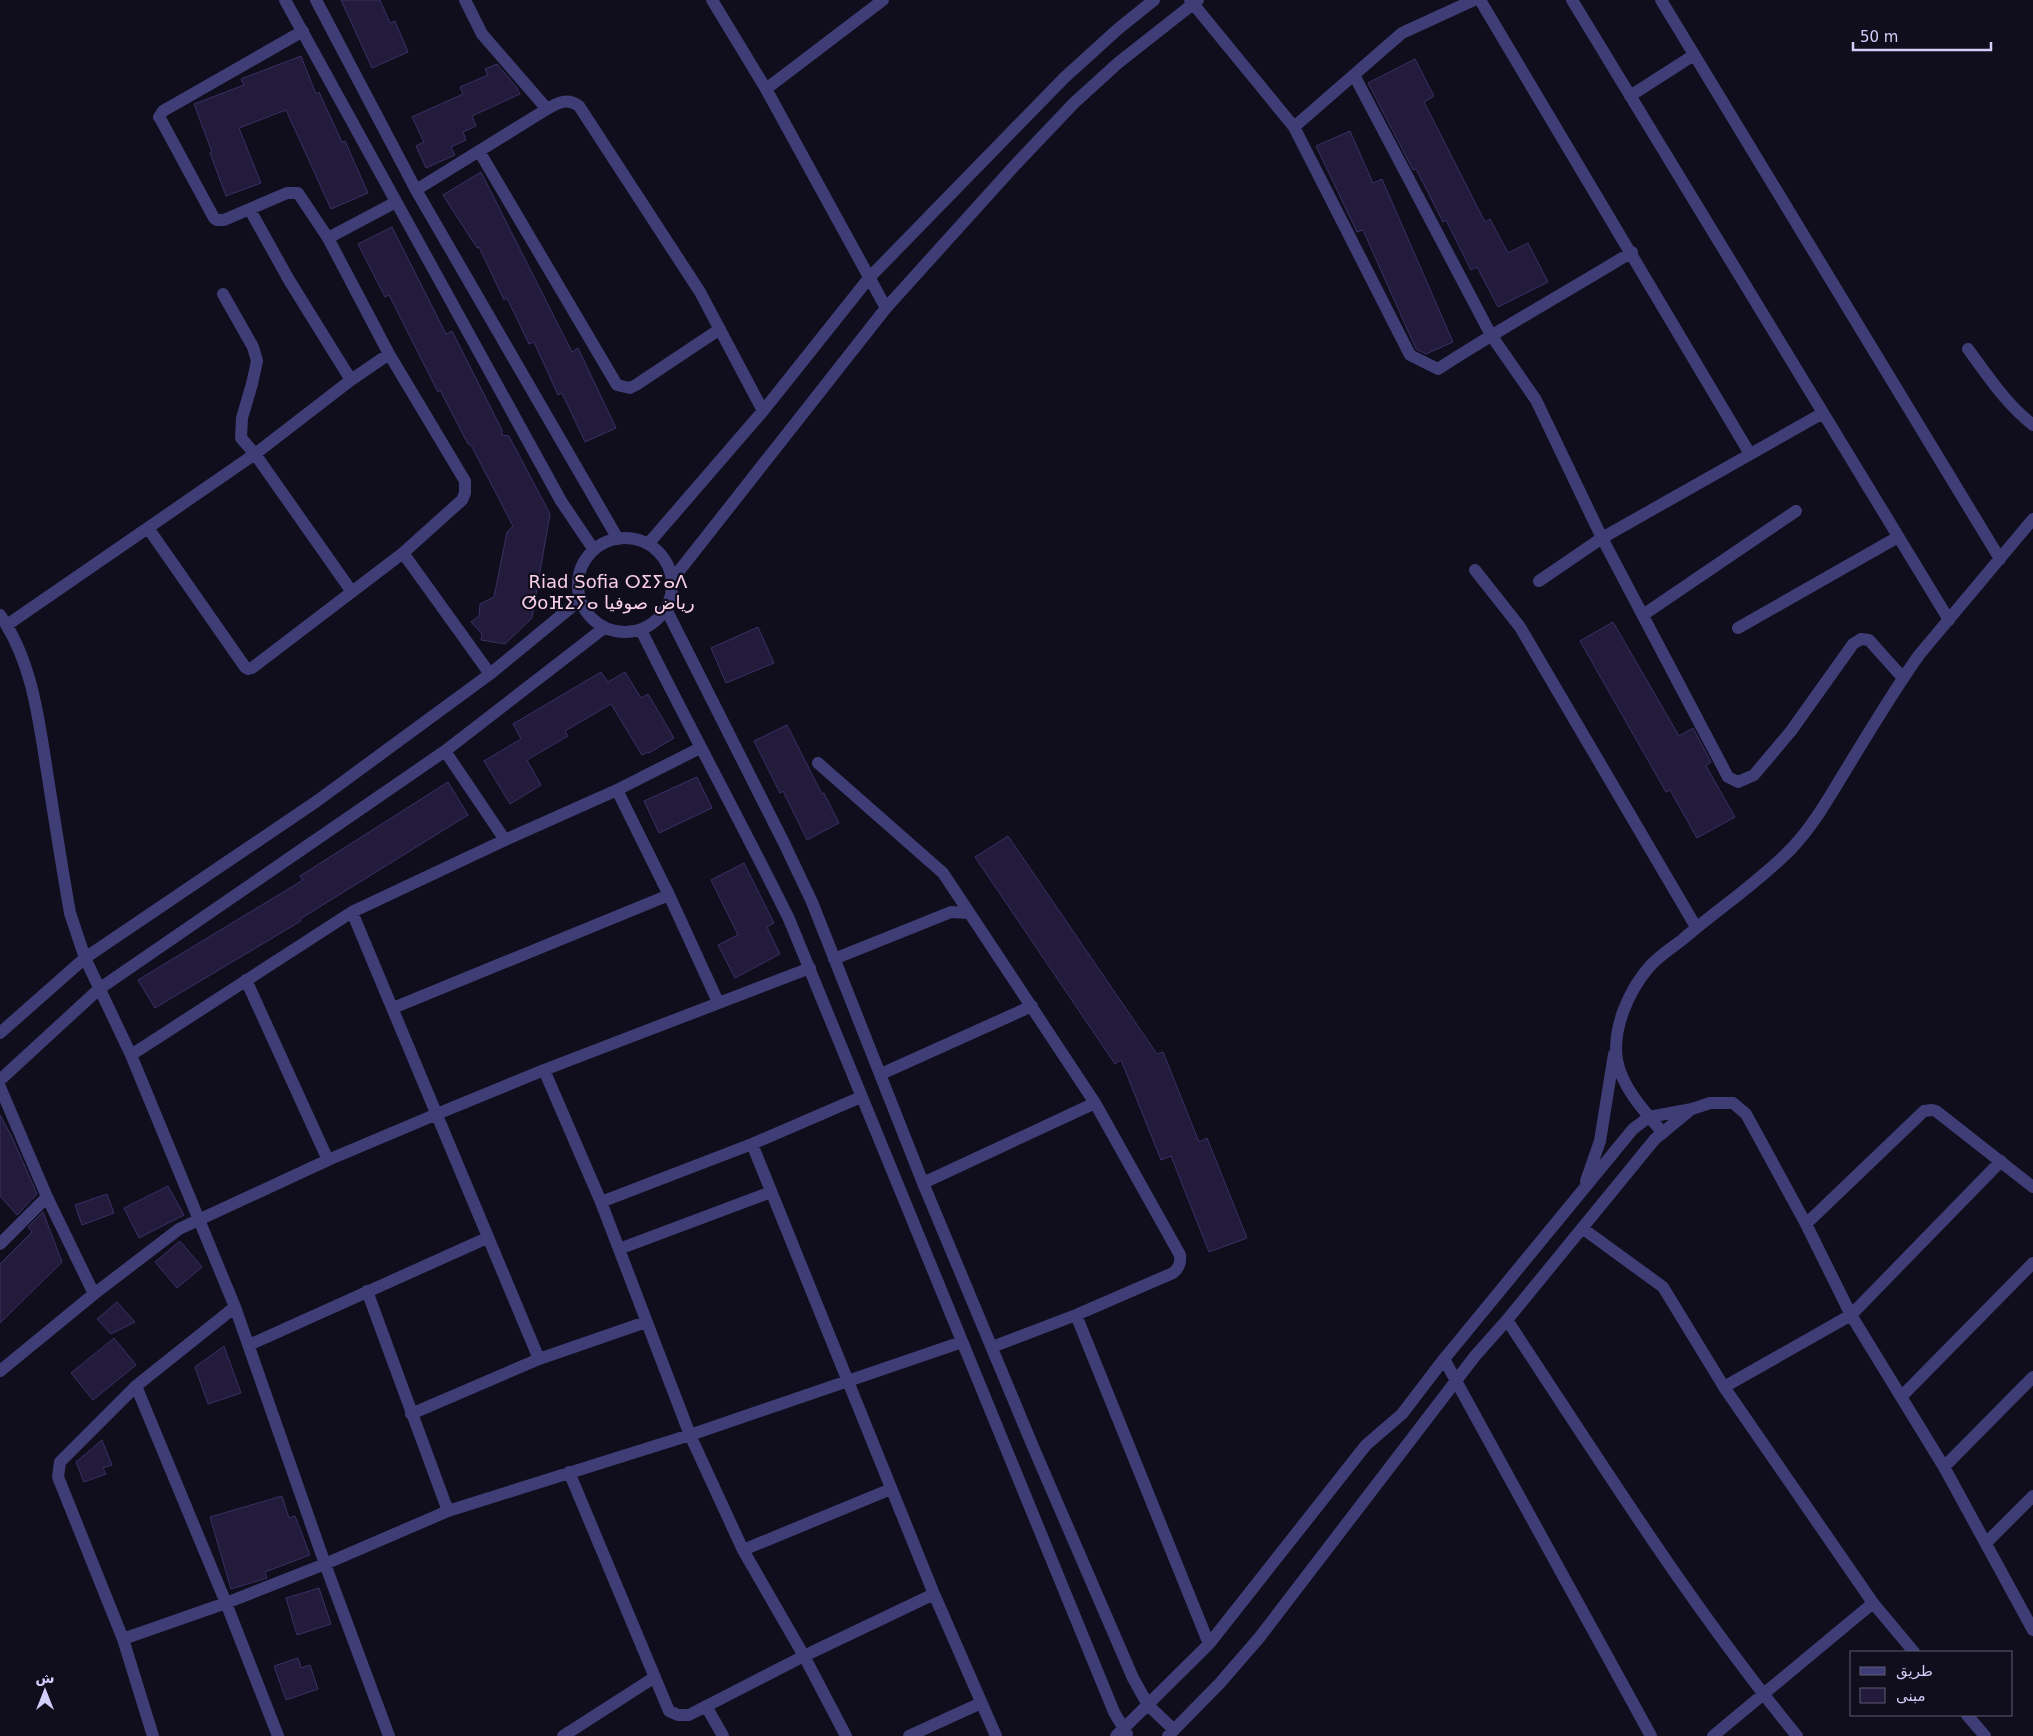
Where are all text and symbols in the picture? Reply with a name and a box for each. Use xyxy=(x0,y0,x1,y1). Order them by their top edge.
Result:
scale bar xyxy=(1853,20,1990,52)
text: 50 m xyxy=(1860,28,1898,46)
district label: Riad Sofia ⵔⵉⵢⴰⴷ ⵚoⴼⵉⵢⴰ رياض صوفيا xyxy=(521,571,695,614)
legend xyxy=(1850,1651,2013,1716)
text: طريق xyxy=(1896,1662,1933,1680)
north arrow xyxy=(20,1666,70,1716)
text: ش xyxy=(35,1670,55,1686)
text: مبنى xyxy=(1896,1687,1926,1705)

